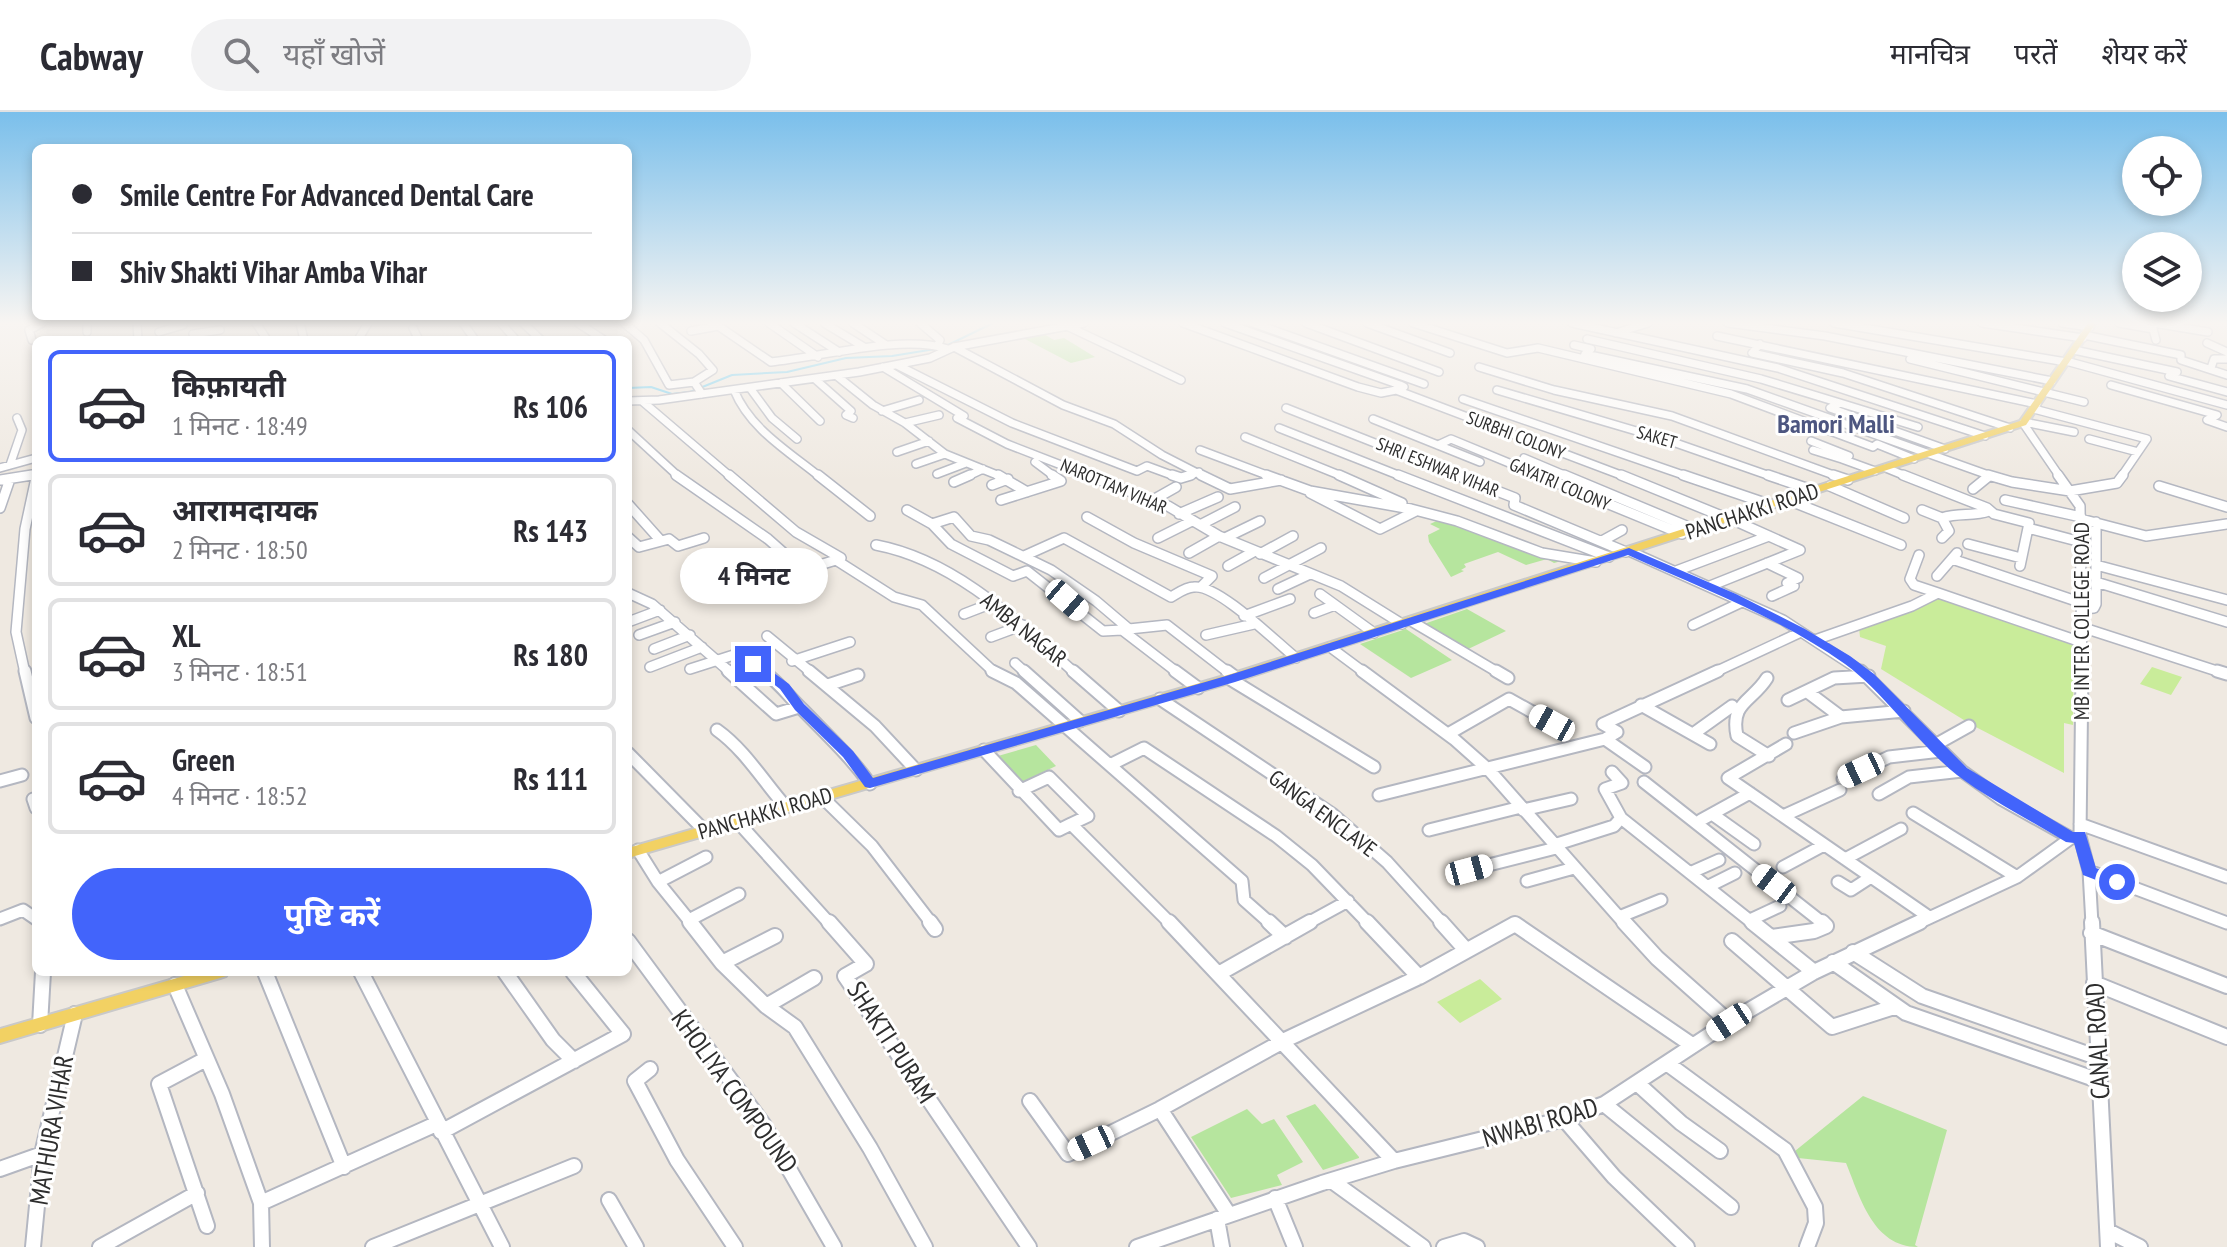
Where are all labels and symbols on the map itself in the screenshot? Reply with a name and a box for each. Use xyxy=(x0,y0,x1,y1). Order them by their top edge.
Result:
street label: SURBHI COLONY xyxy=(1463,406,1569,465)
district label: Bamori Malli xyxy=(1777,407,1895,440)
street label: SAKET xyxy=(1634,420,1680,454)
street label: SHRI ESHWAR VIHAR xyxy=(1373,432,1503,502)
street label: GAYATRI COLONY xyxy=(1506,452,1615,516)
street label: NAROTTAM VIHAR xyxy=(1057,453,1171,519)
street label: PANCHAKKI ROAD xyxy=(1682,476,1822,546)
street label: MB INTER COLLEGE ROAD xyxy=(2067,522,2095,720)
callout: 4 मिनट xyxy=(679,548,827,604)
car xyxy=(1041,575,1093,625)
street label: AMBA NAGAR xyxy=(975,586,1073,672)
route end xyxy=(735,646,771,682)
car xyxy=(1525,701,1579,745)
car xyxy=(1834,749,1888,791)
street label: GANGA ENCLAVE xyxy=(1263,763,1383,863)
street label: PANCHAKKI ROAD xyxy=(695,780,835,846)
car xyxy=(1443,852,1495,888)
car xyxy=(1748,860,1800,908)
route start xyxy=(2099,864,2135,900)
street label: SHAKTI PURAM xyxy=(840,975,944,1109)
street label: CANAL ROAD xyxy=(2077,982,2117,1100)
car xyxy=(1702,999,1756,1045)
street label: KHOLIYA COMPOUND xyxy=(665,1003,805,1179)
street label: MATHURA VIHAR xyxy=(22,1053,80,1207)
street label: NWABI ROAD xyxy=(1479,1090,1601,1154)
car xyxy=(1064,1122,1118,1164)

